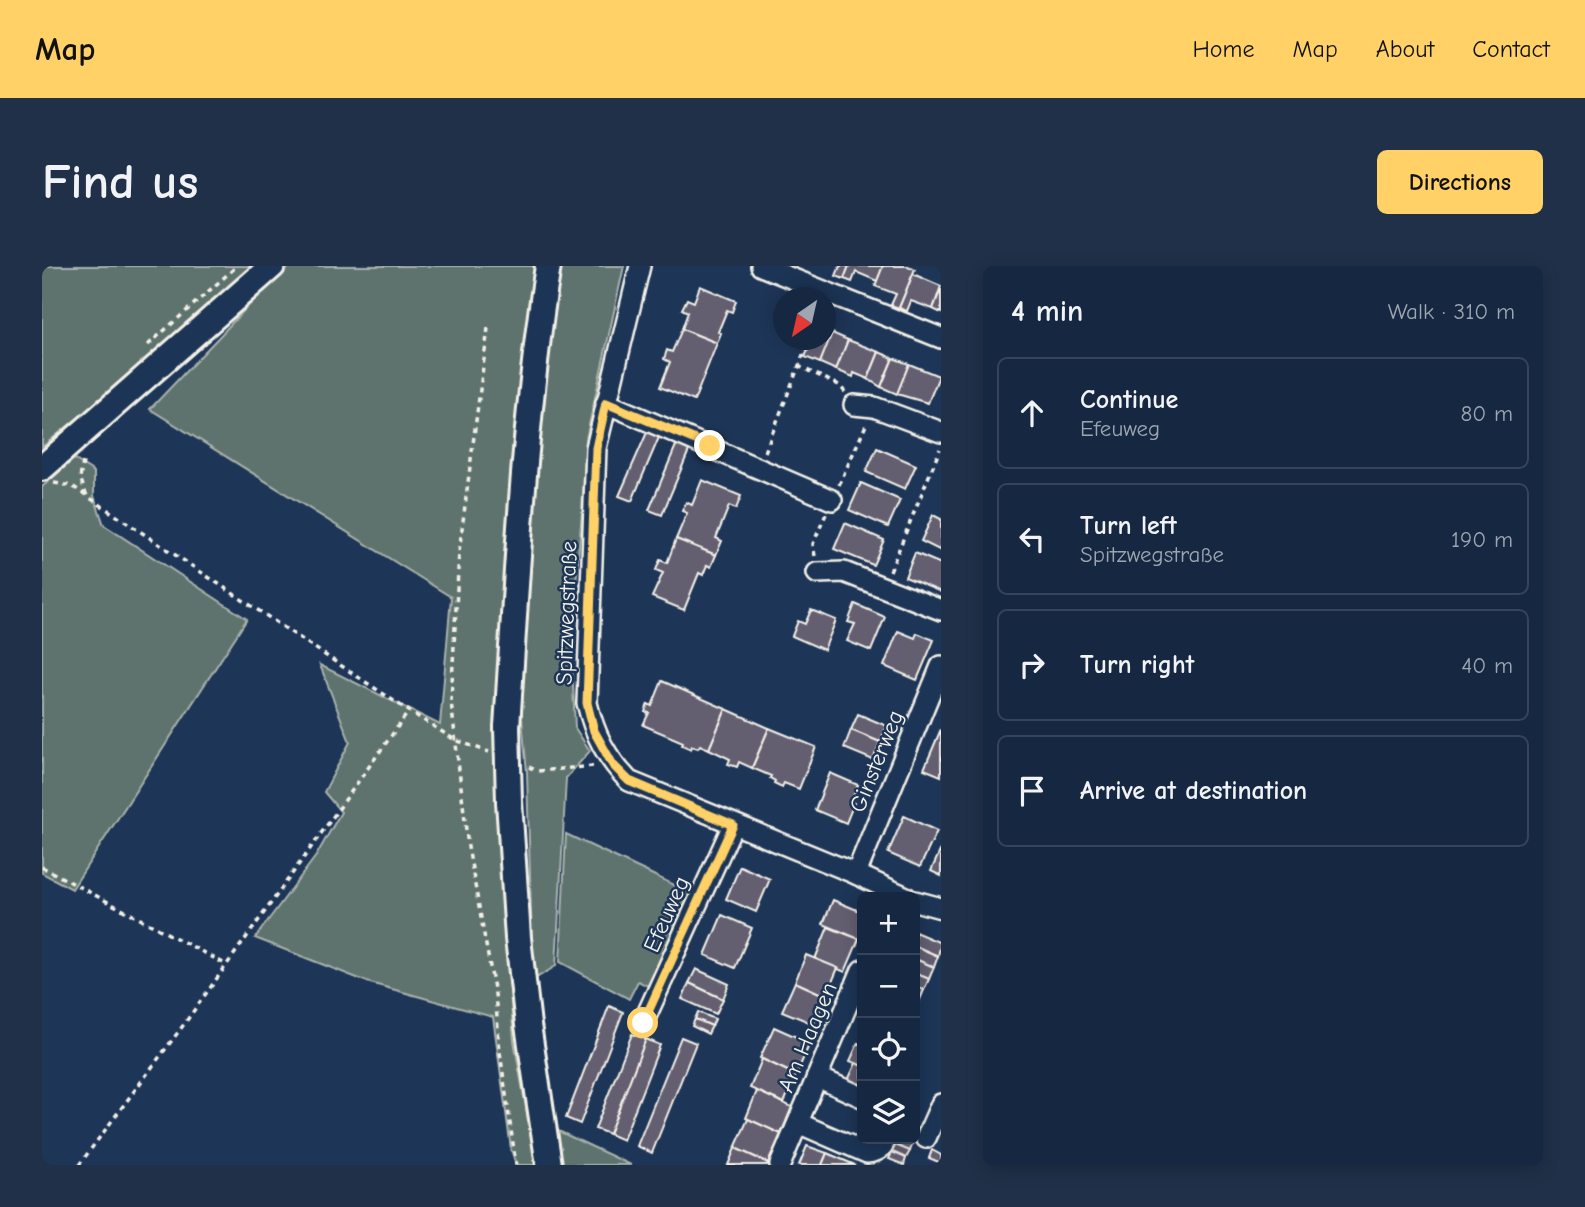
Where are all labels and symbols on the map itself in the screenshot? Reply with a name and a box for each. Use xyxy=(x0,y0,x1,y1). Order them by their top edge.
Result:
north arrow xyxy=(773,287,836,350)
route end xyxy=(694,430,725,461)
street label: Spitzwegstraße xyxy=(550,541,583,685)
street label: Ginsterweg xyxy=(844,706,909,816)
street label: Efeuweg xyxy=(638,872,695,956)
street label: Am Haagen xyxy=(772,978,843,1096)
route start xyxy=(627,1007,658,1038)

